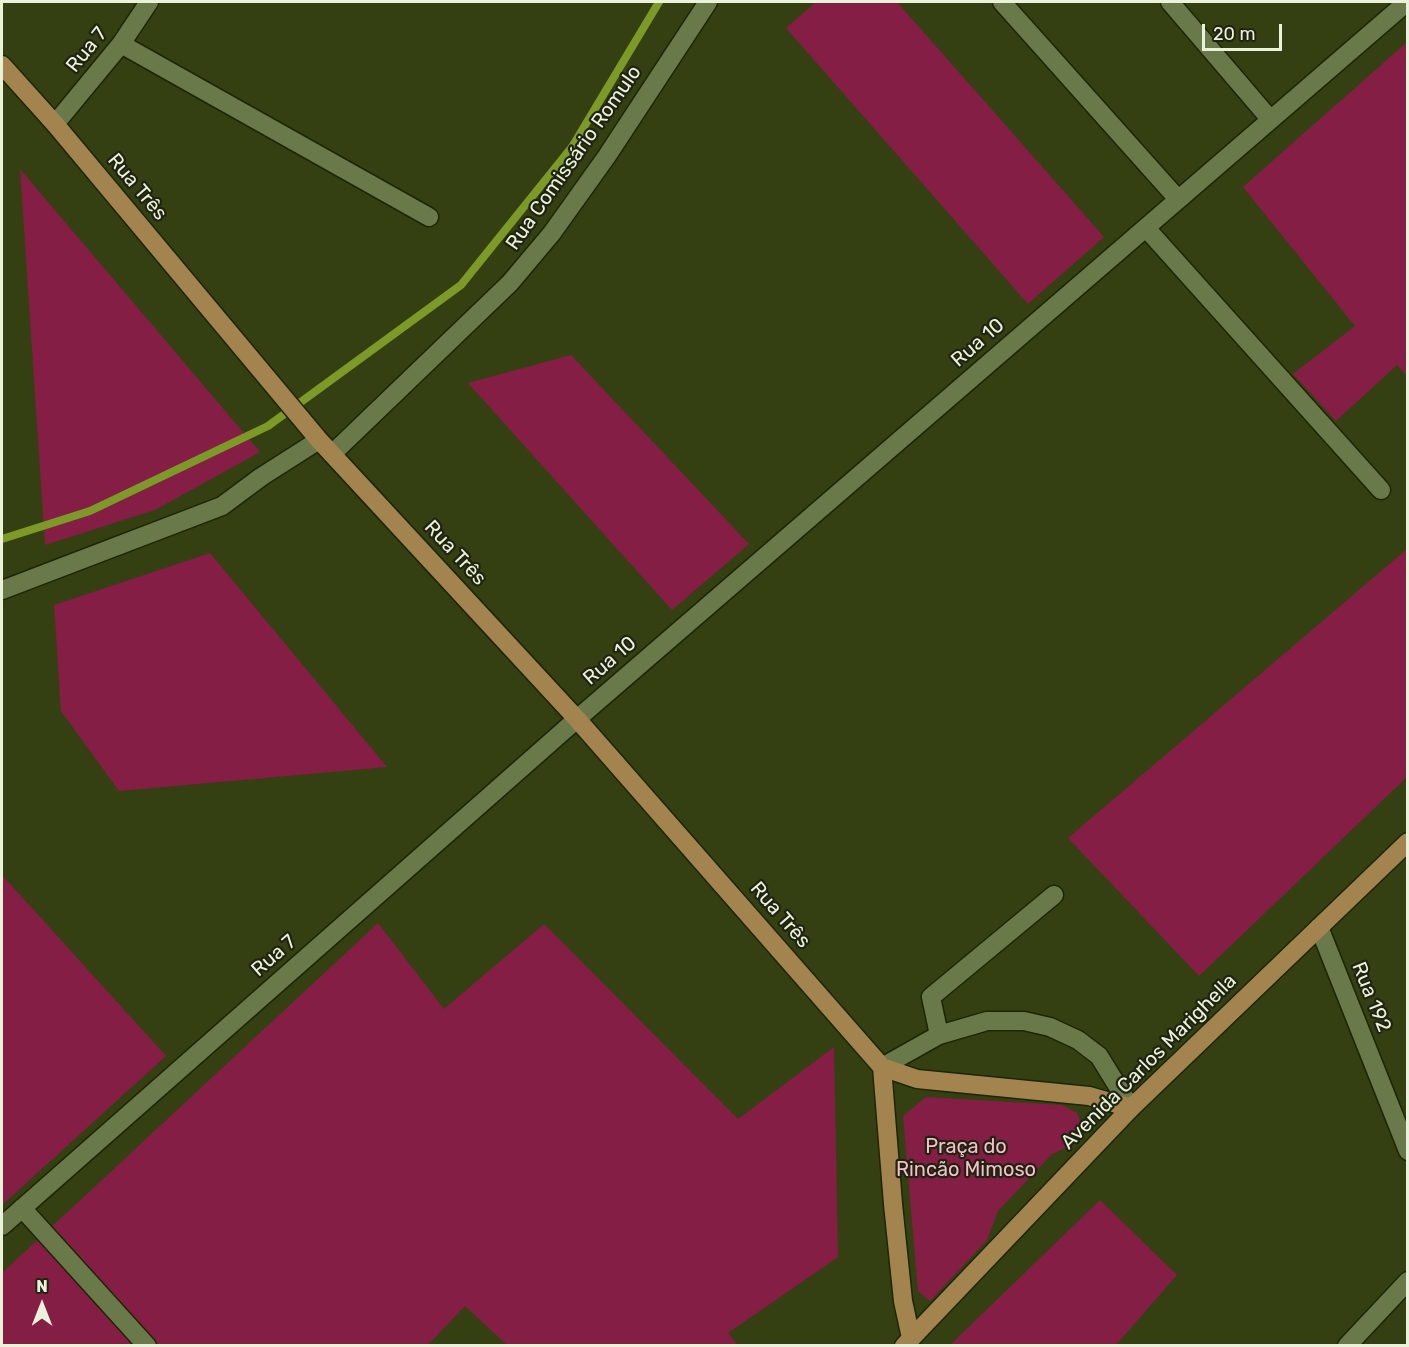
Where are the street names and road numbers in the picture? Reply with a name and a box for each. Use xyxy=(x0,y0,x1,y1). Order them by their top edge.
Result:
street label: Rua 7 xyxy=(62,22,112,78)
street label: Rua Comissário Romulo xyxy=(501,61,647,255)
street label: Rua Três xyxy=(102,149,172,225)
street label: Rua 10 xyxy=(947,313,1009,373)
street label: Rua Três xyxy=(419,516,491,590)
street label: Rua 10 xyxy=(579,631,641,691)
street label: Rua Três xyxy=(745,877,815,953)
street label: Rua 7 xyxy=(247,930,301,982)
street label: Rua 192 xyxy=(1346,959,1396,1035)
street label: Avenida Carlos Marighella xyxy=(1056,969,1242,1155)

